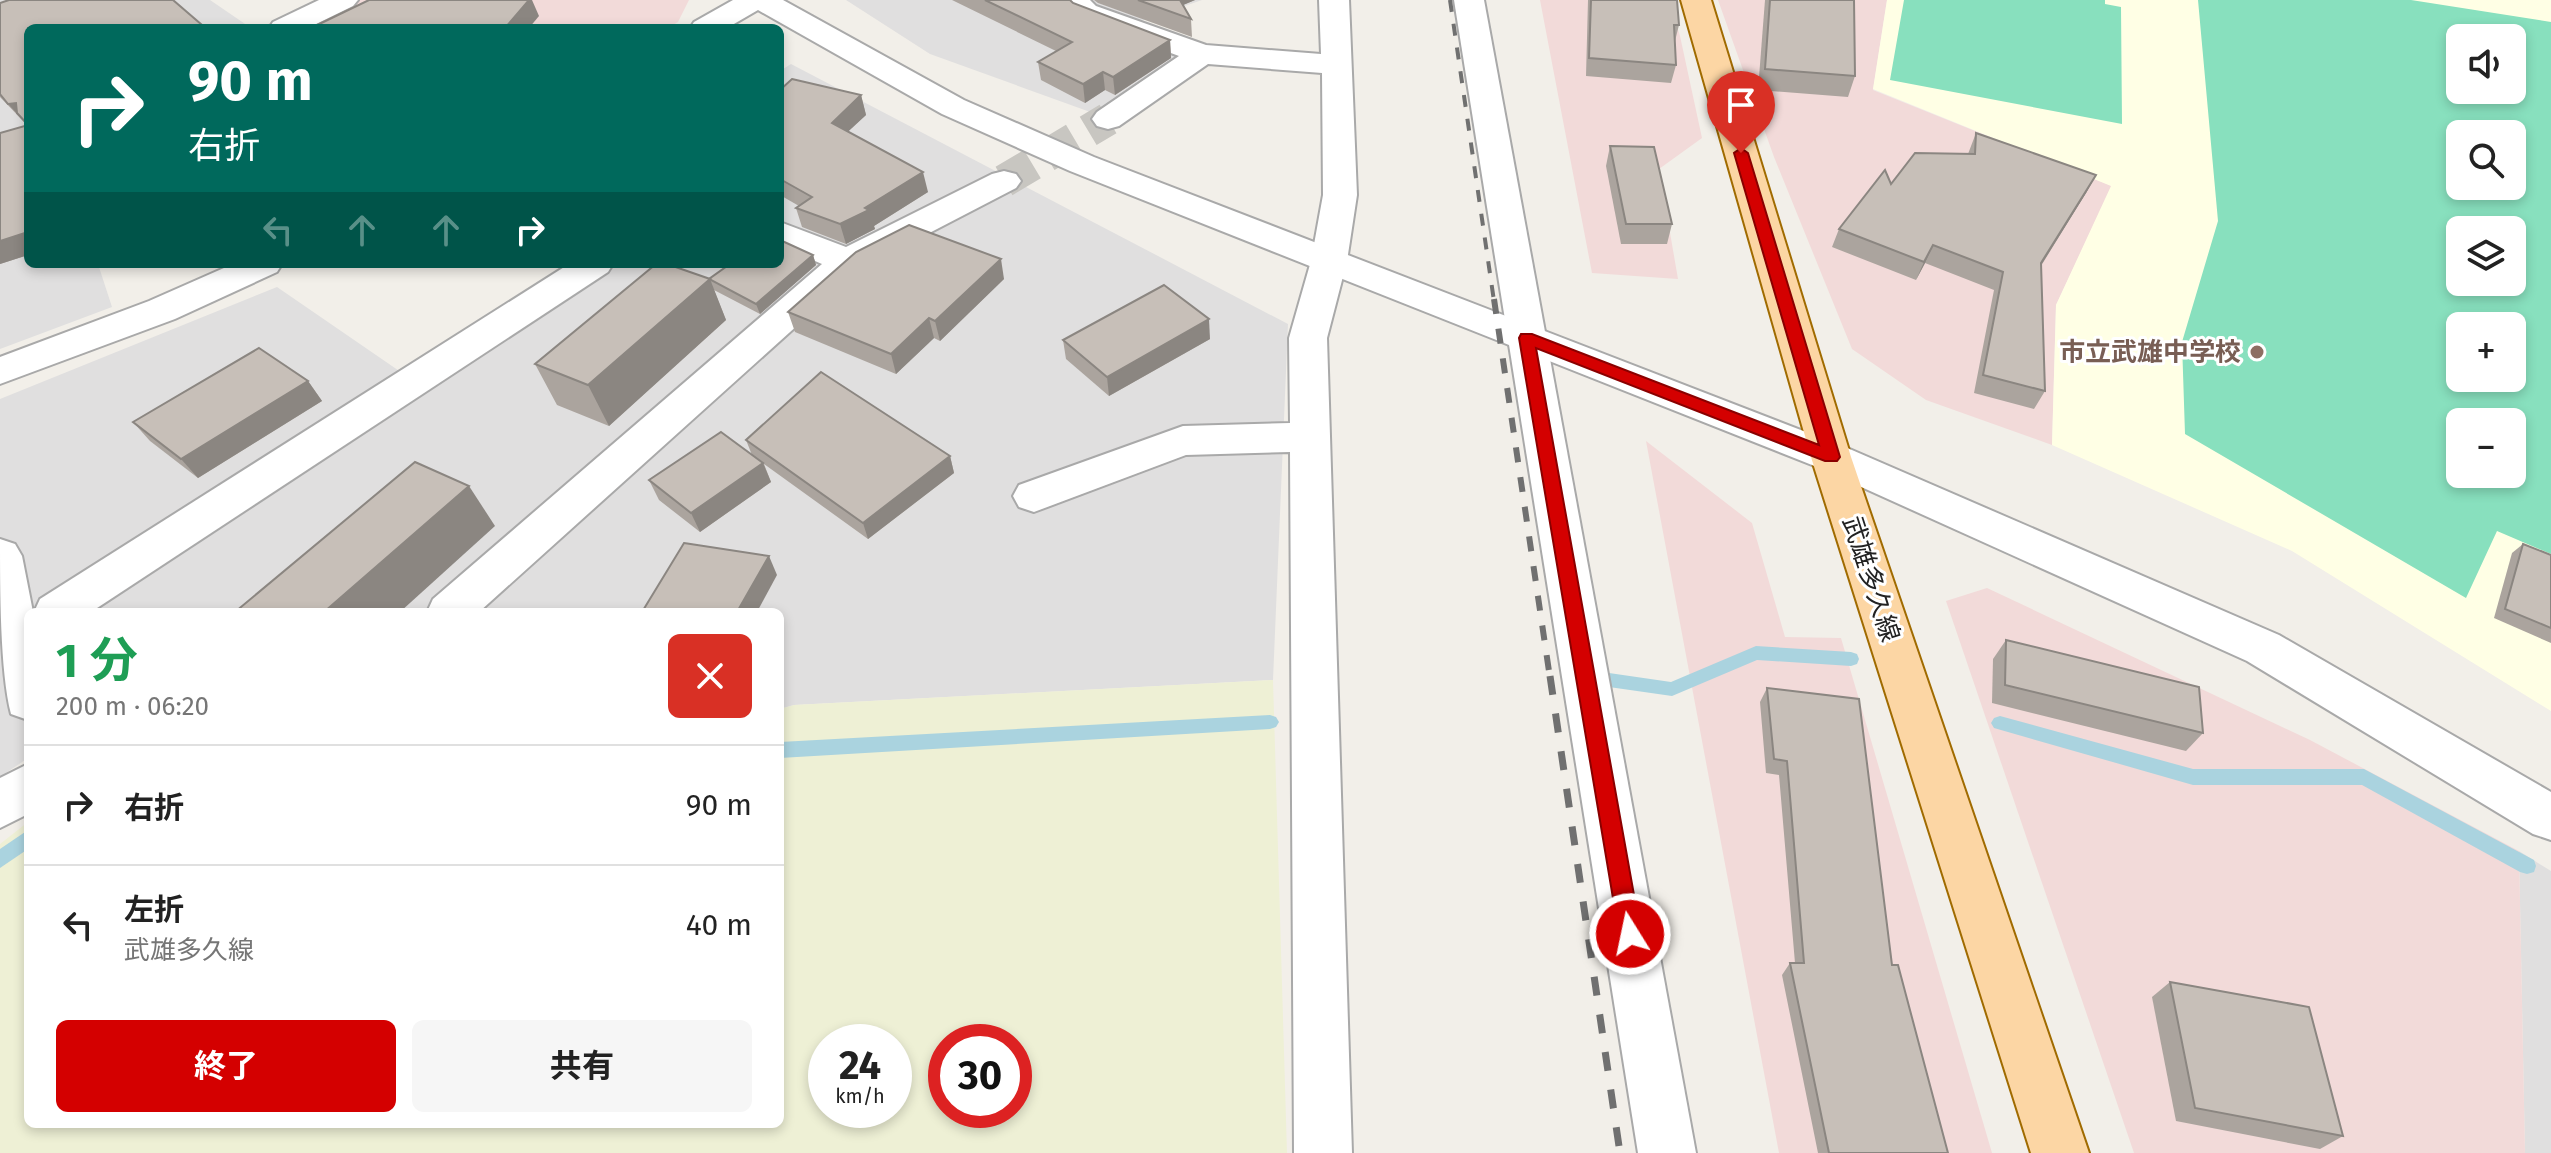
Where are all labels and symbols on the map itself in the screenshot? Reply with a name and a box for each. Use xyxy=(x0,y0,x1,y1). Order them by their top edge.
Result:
pin xyxy=(1707,71,1775,153)
place label: 市立武雄中学校 xyxy=(2059,337,2241,368)
marker: 市立武雄中学校 xyxy=(2248,343,2266,361)
street label: 武雄多久線 xyxy=(1836,512,1906,646)
position arrow xyxy=(1588,892,1672,976)
speed limit sign: 30 xyxy=(928,1024,1032,1128)

